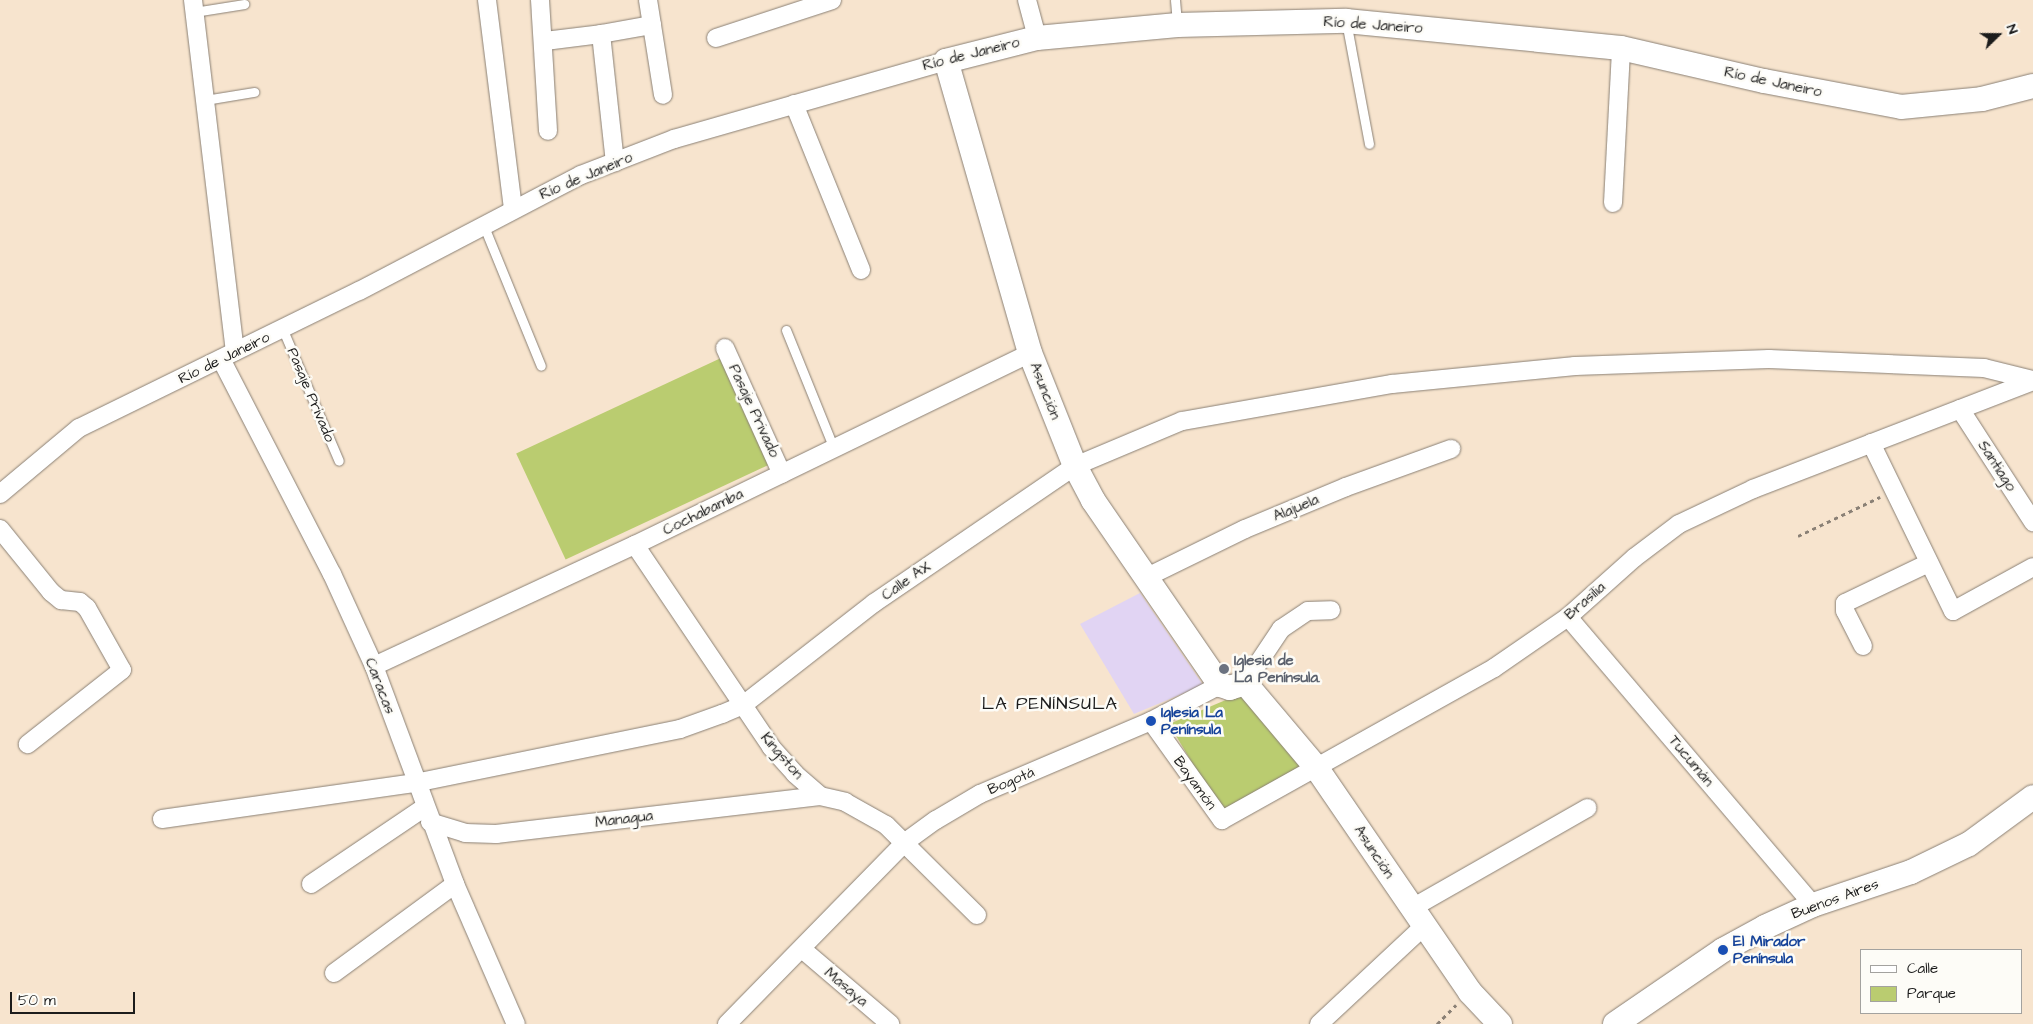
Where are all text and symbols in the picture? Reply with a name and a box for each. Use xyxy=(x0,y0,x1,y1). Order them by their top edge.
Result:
north arrow xyxy=(1973,10,2023,60)
street label: Río de Janeiro xyxy=(1323,13,1423,37)
text: N xyxy=(2001,22,2023,37)
street label: Río de Janeiro xyxy=(921,33,1021,75)
street label: Río de Janeiro xyxy=(1723,63,1823,101)
street label: Río de Janeiro xyxy=(537,148,635,204)
street label: Río de Janeiro xyxy=(175,328,273,388)
street label: Pasaje Privado xyxy=(283,345,339,445)
street label: Asunción xyxy=(1025,360,1065,422)
street label: Pasaje Privado xyxy=(725,362,783,460)
street label: Santiago xyxy=(1974,437,2020,495)
street label: Cochabamba xyxy=(660,485,746,539)
street label: Alajuela xyxy=(1270,490,1322,526)
street label: Calle AX xyxy=(878,558,934,604)
street label: Brasilia xyxy=(1561,578,1609,624)
place label: Iglesia de La Península. xyxy=(1234,651,1320,686)
street label: Caracas xyxy=(361,655,399,717)
marker: Iglesia de La Península. xyxy=(1218,663,1230,675)
district label: LA PENÍNSULA xyxy=(980,693,1120,715)
place label: Iglesia La Península xyxy=(1161,703,1223,738)
marker: Iglesia La Península xyxy=(1145,715,1157,727)
street label: Kingston xyxy=(757,729,807,783)
street label: Tucumán xyxy=(1665,732,1717,790)
street label: Bayamón xyxy=(1170,753,1220,813)
street label: Bogotá xyxy=(985,763,1037,799)
street label: Managua xyxy=(594,807,654,831)
street label: Asunción xyxy=(1350,822,1398,882)
street label: Buenos Aires xyxy=(1789,875,1881,923)
place label: El Mirador Península xyxy=(1733,932,1805,967)
marker: El Mirador Península xyxy=(1717,944,1729,956)
legend xyxy=(1860,949,2023,1014)
text: Calle xyxy=(1907,958,1938,979)
street label: Masaya xyxy=(821,964,871,1010)
scale bar xyxy=(12,982,138,1014)
text: Parque xyxy=(1907,983,1956,1004)
text: 50 m xyxy=(18,990,56,1011)

